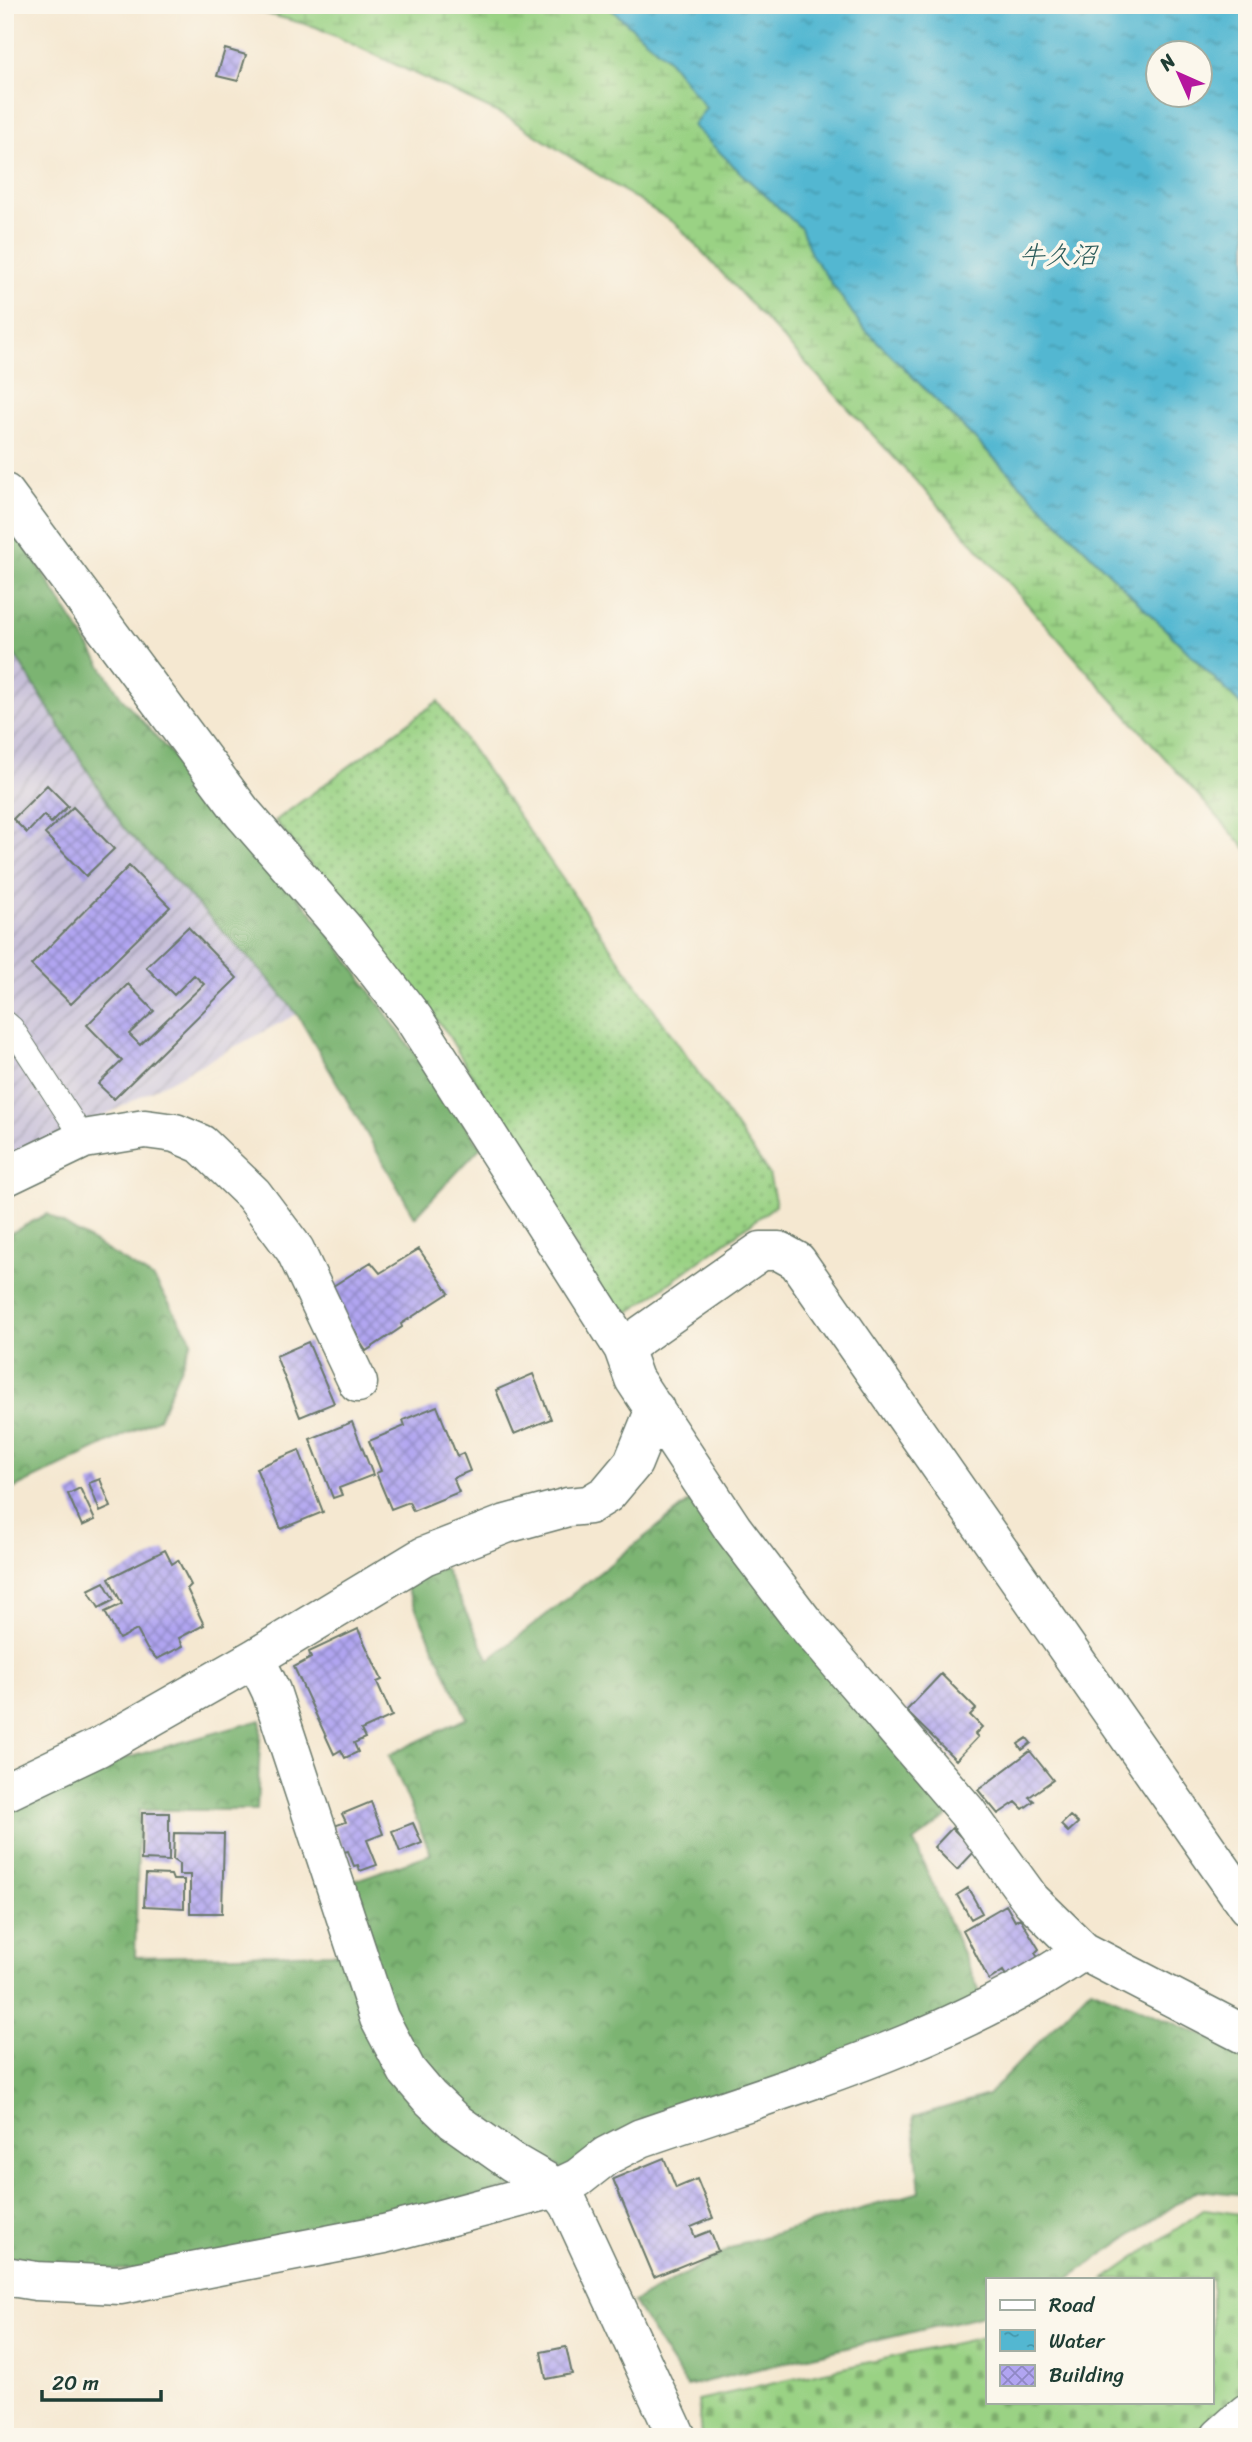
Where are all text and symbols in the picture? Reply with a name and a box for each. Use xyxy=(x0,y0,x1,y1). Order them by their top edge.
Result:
north arrow xyxy=(1144,38,1214,108)
text: N xyxy=(1150,45,1184,79)
water label: 牛久沼 xyxy=(1019,232,1099,278)
legend xyxy=(986,2278,1214,2404)
text: Road xyxy=(1049,2286,1096,2324)
text: Water xyxy=(1049,2322,1106,2360)
text: Building xyxy=(1049,2356,1125,2394)
scale bar xyxy=(42,2358,161,2402)
text: 20 m xyxy=(52,2364,99,2402)

